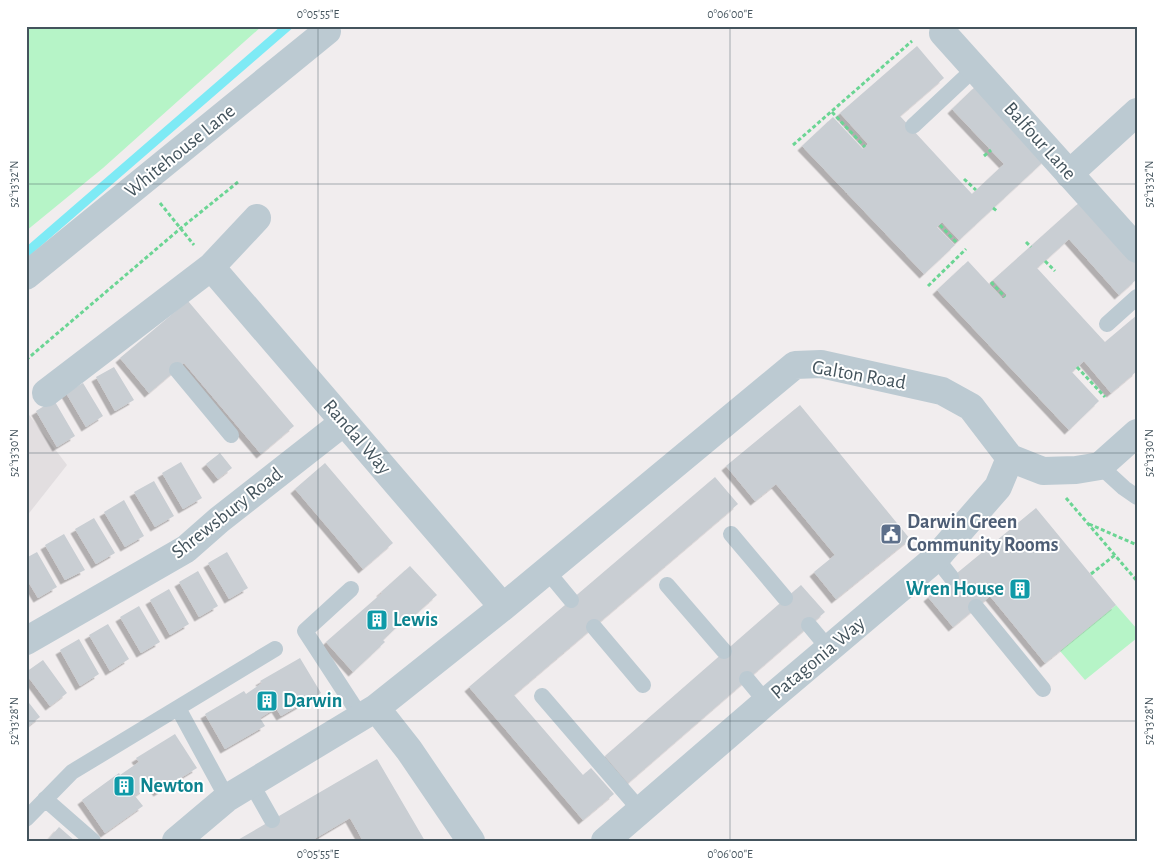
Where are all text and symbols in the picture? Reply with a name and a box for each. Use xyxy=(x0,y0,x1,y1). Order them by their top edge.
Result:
text: 0°05'55"E xyxy=(297,8,339,20)
text: 0°06'00"E xyxy=(707,8,753,20)
street label: Balfour Lane xyxy=(1000,98,1080,184)
street label: Whitehouse Lane xyxy=(121,101,239,201)
text: 52°13'32"N xyxy=(8,160,20,208)
text: 52°13'32"N xyxy=(1143,160,1155,208)
street label: Galton Road xyxy=(810,357,908,393)
street label: Randal Way xyxy=(319,396,395,479)
text: 52°13'30"N xyxy=(8,429,20,477)
text: 52°13'30"N xyxy=(1143,429,1155,477)
street label: Shrewsbury Road xyxy=(168,464,286,562)
place label: Darwin Green Community Rooms xyxy=(907,512,1059,555)
public building icon: Darwin Green Community Rooms xyxy=(879,522,903,546)
building icon: Wren House xyxy=(1008,577,1032,601)
place label: Wren House xyxy=(906,579,1004,599)
building icon: Lewis xyxy=(365,608,389,632)
place label: Lewis xyxy=(393,610,438,630)
street label: Patagonia Way xyxy=(767,613,869,703)
building icon: Darwin xyxy=(255,689,279,713)
place label: Darwin xyxy=(283,691,342,711)
text: 52°13'28"N xyxy=(8,697,20,745)
text: 52°13'28"N xyxy=(1143,697,1155,745)
building icon: Newton xyxy=(112,774,136,798)
place label: Newton xyxy=(140,776,204,796)
text: 0°05'55"E xyxy=(297,848,339,860)
text: 0°06'00"E xyxy=(707,848,753,860)

